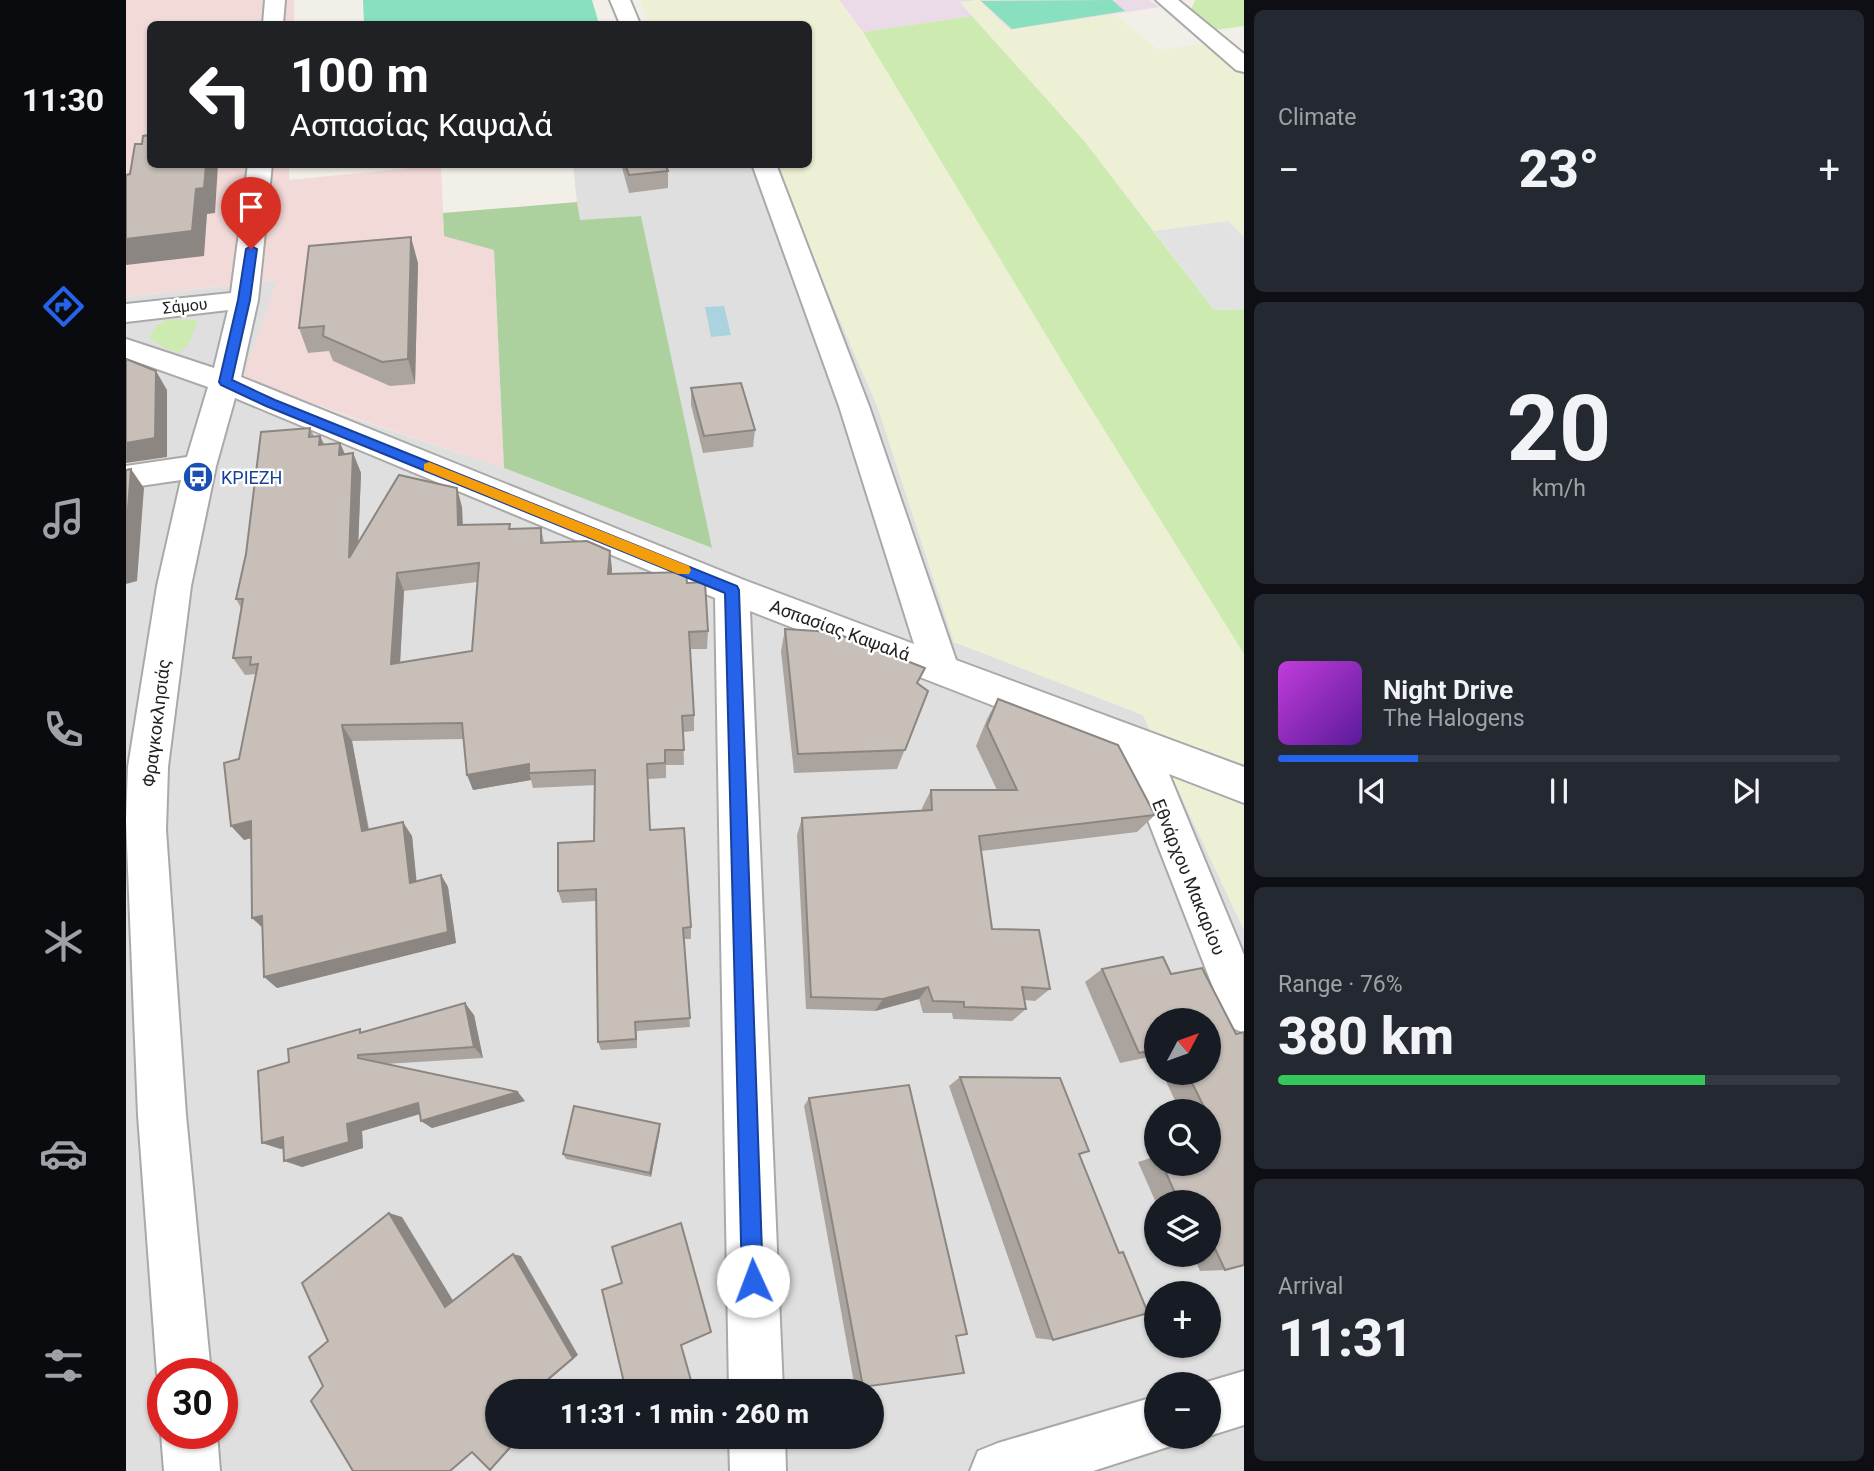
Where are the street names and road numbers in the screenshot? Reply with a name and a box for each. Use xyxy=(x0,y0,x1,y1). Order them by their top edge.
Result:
street label: Σάμου xyxy=(162,294,208,318)
street label: Ασπασίας Καψαλά xyxy=(767,595,914,665)
street label: Φραγκοκλησιάς xyxy=(138,658,174,788)
street label: Εθνάρχου Μακαρίου xyxy=(1148,796,1230,958)

